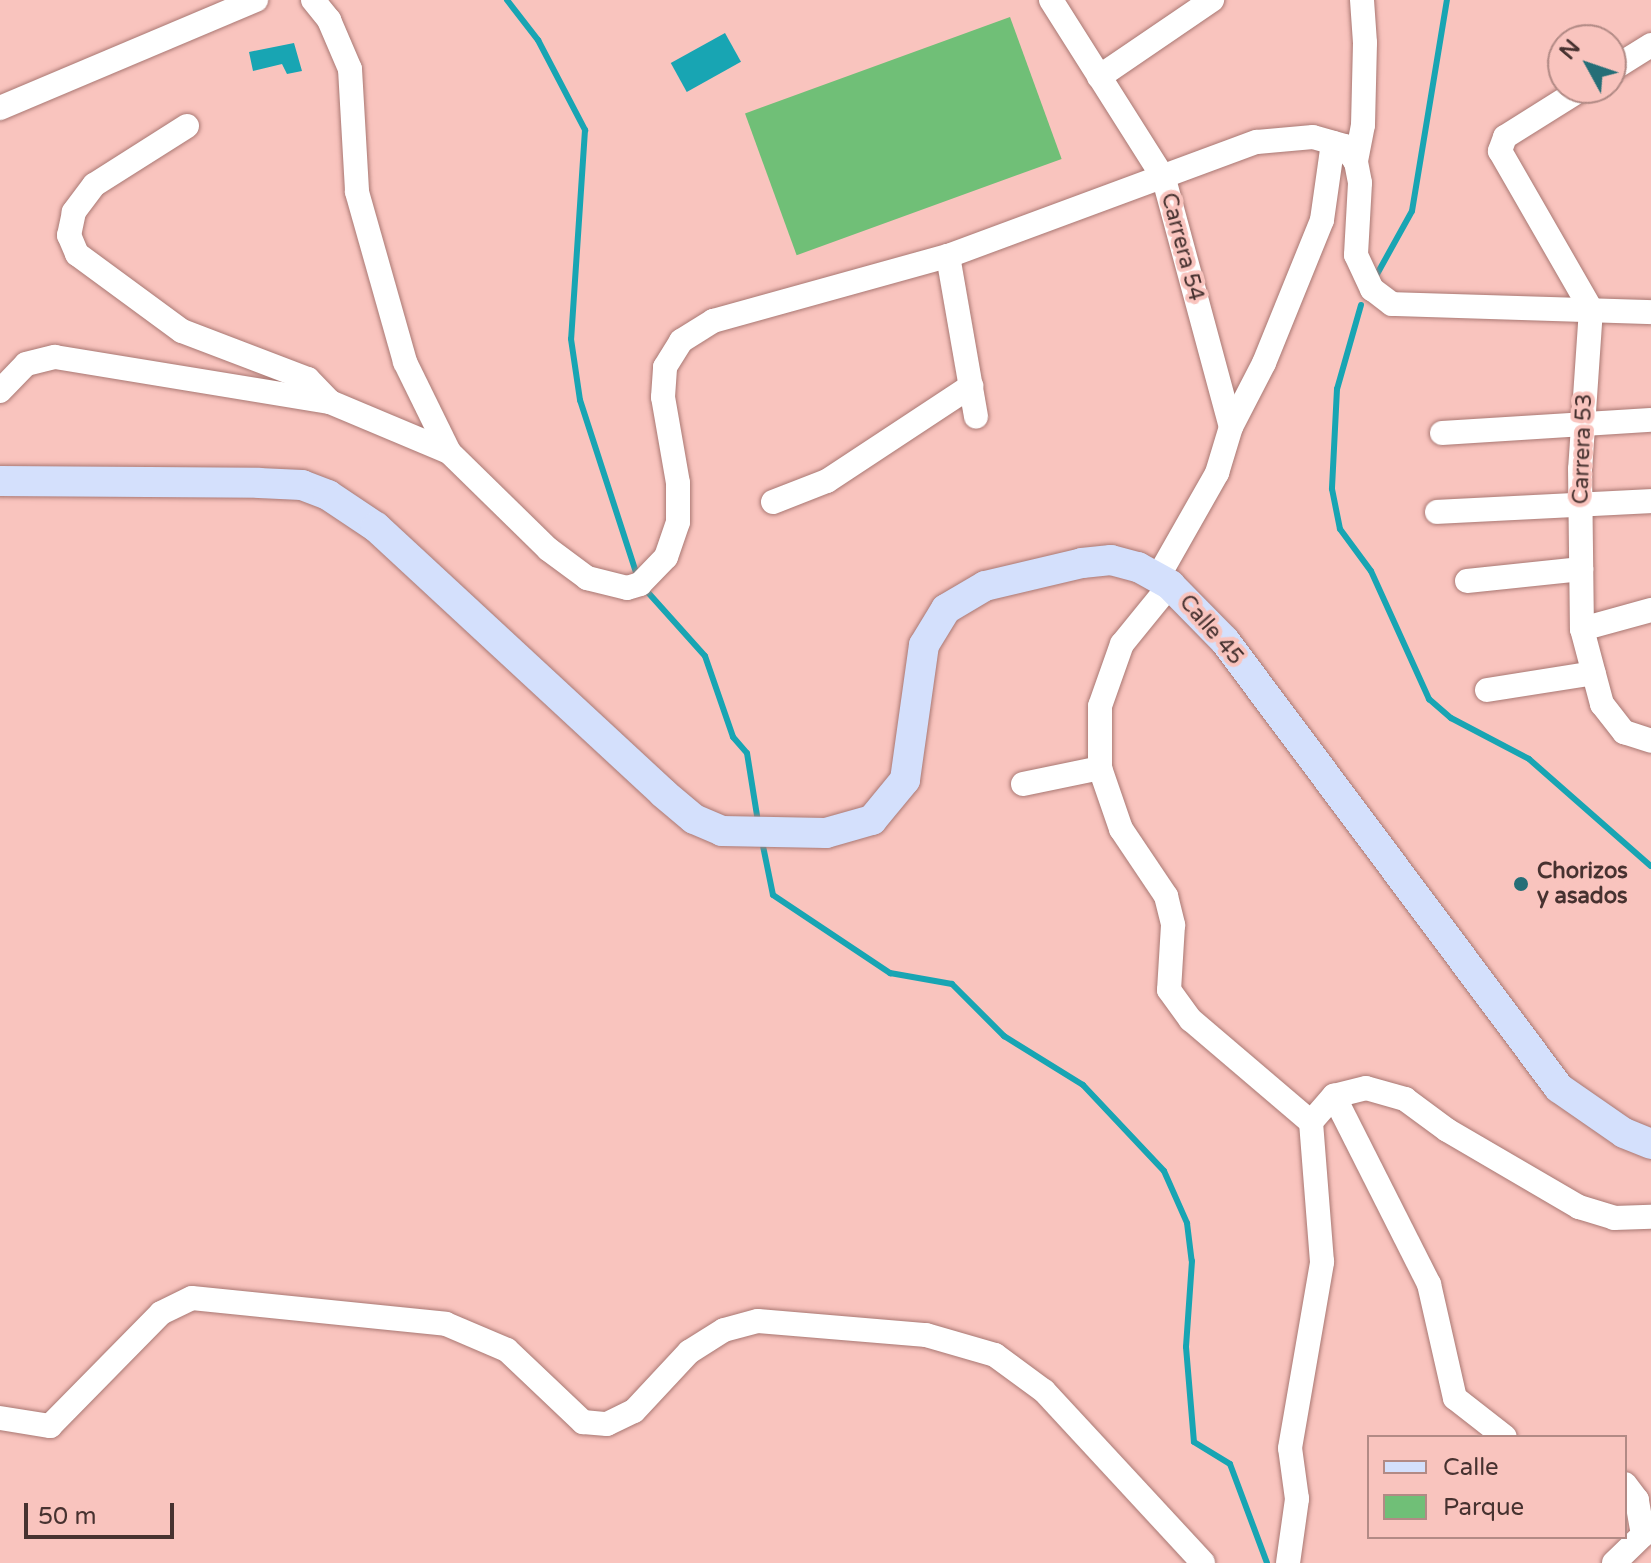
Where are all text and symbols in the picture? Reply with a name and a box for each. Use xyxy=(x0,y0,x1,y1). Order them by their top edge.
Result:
north arrow xyxy=(1547,24,1627,104)
text: N xyxy=(1555,35,1586,65)
street label: Carrera 54 xyxy=(1155,190,1209,304)
street label: Carrera 53 xyxy=(1568,393,1598,505)
street label: Calle 45 xyxy=(1173,589,1249,671)
place label: Chorizos y asados xyxy=(1537,858,1628,910)
marker: Chorizos y asados xyxy=(1512,875,1530,893)
legend xyxy=(1367,1435,1627,1539)
text: Calle xyxy=(1443,1453,1499,1482)
scale bar xyxy=(28,1487,178,1537)
text: Parque xyxy=(1443,1493,1524,1522)
text: 50 m xyxy=(38,1502,96,1531)

